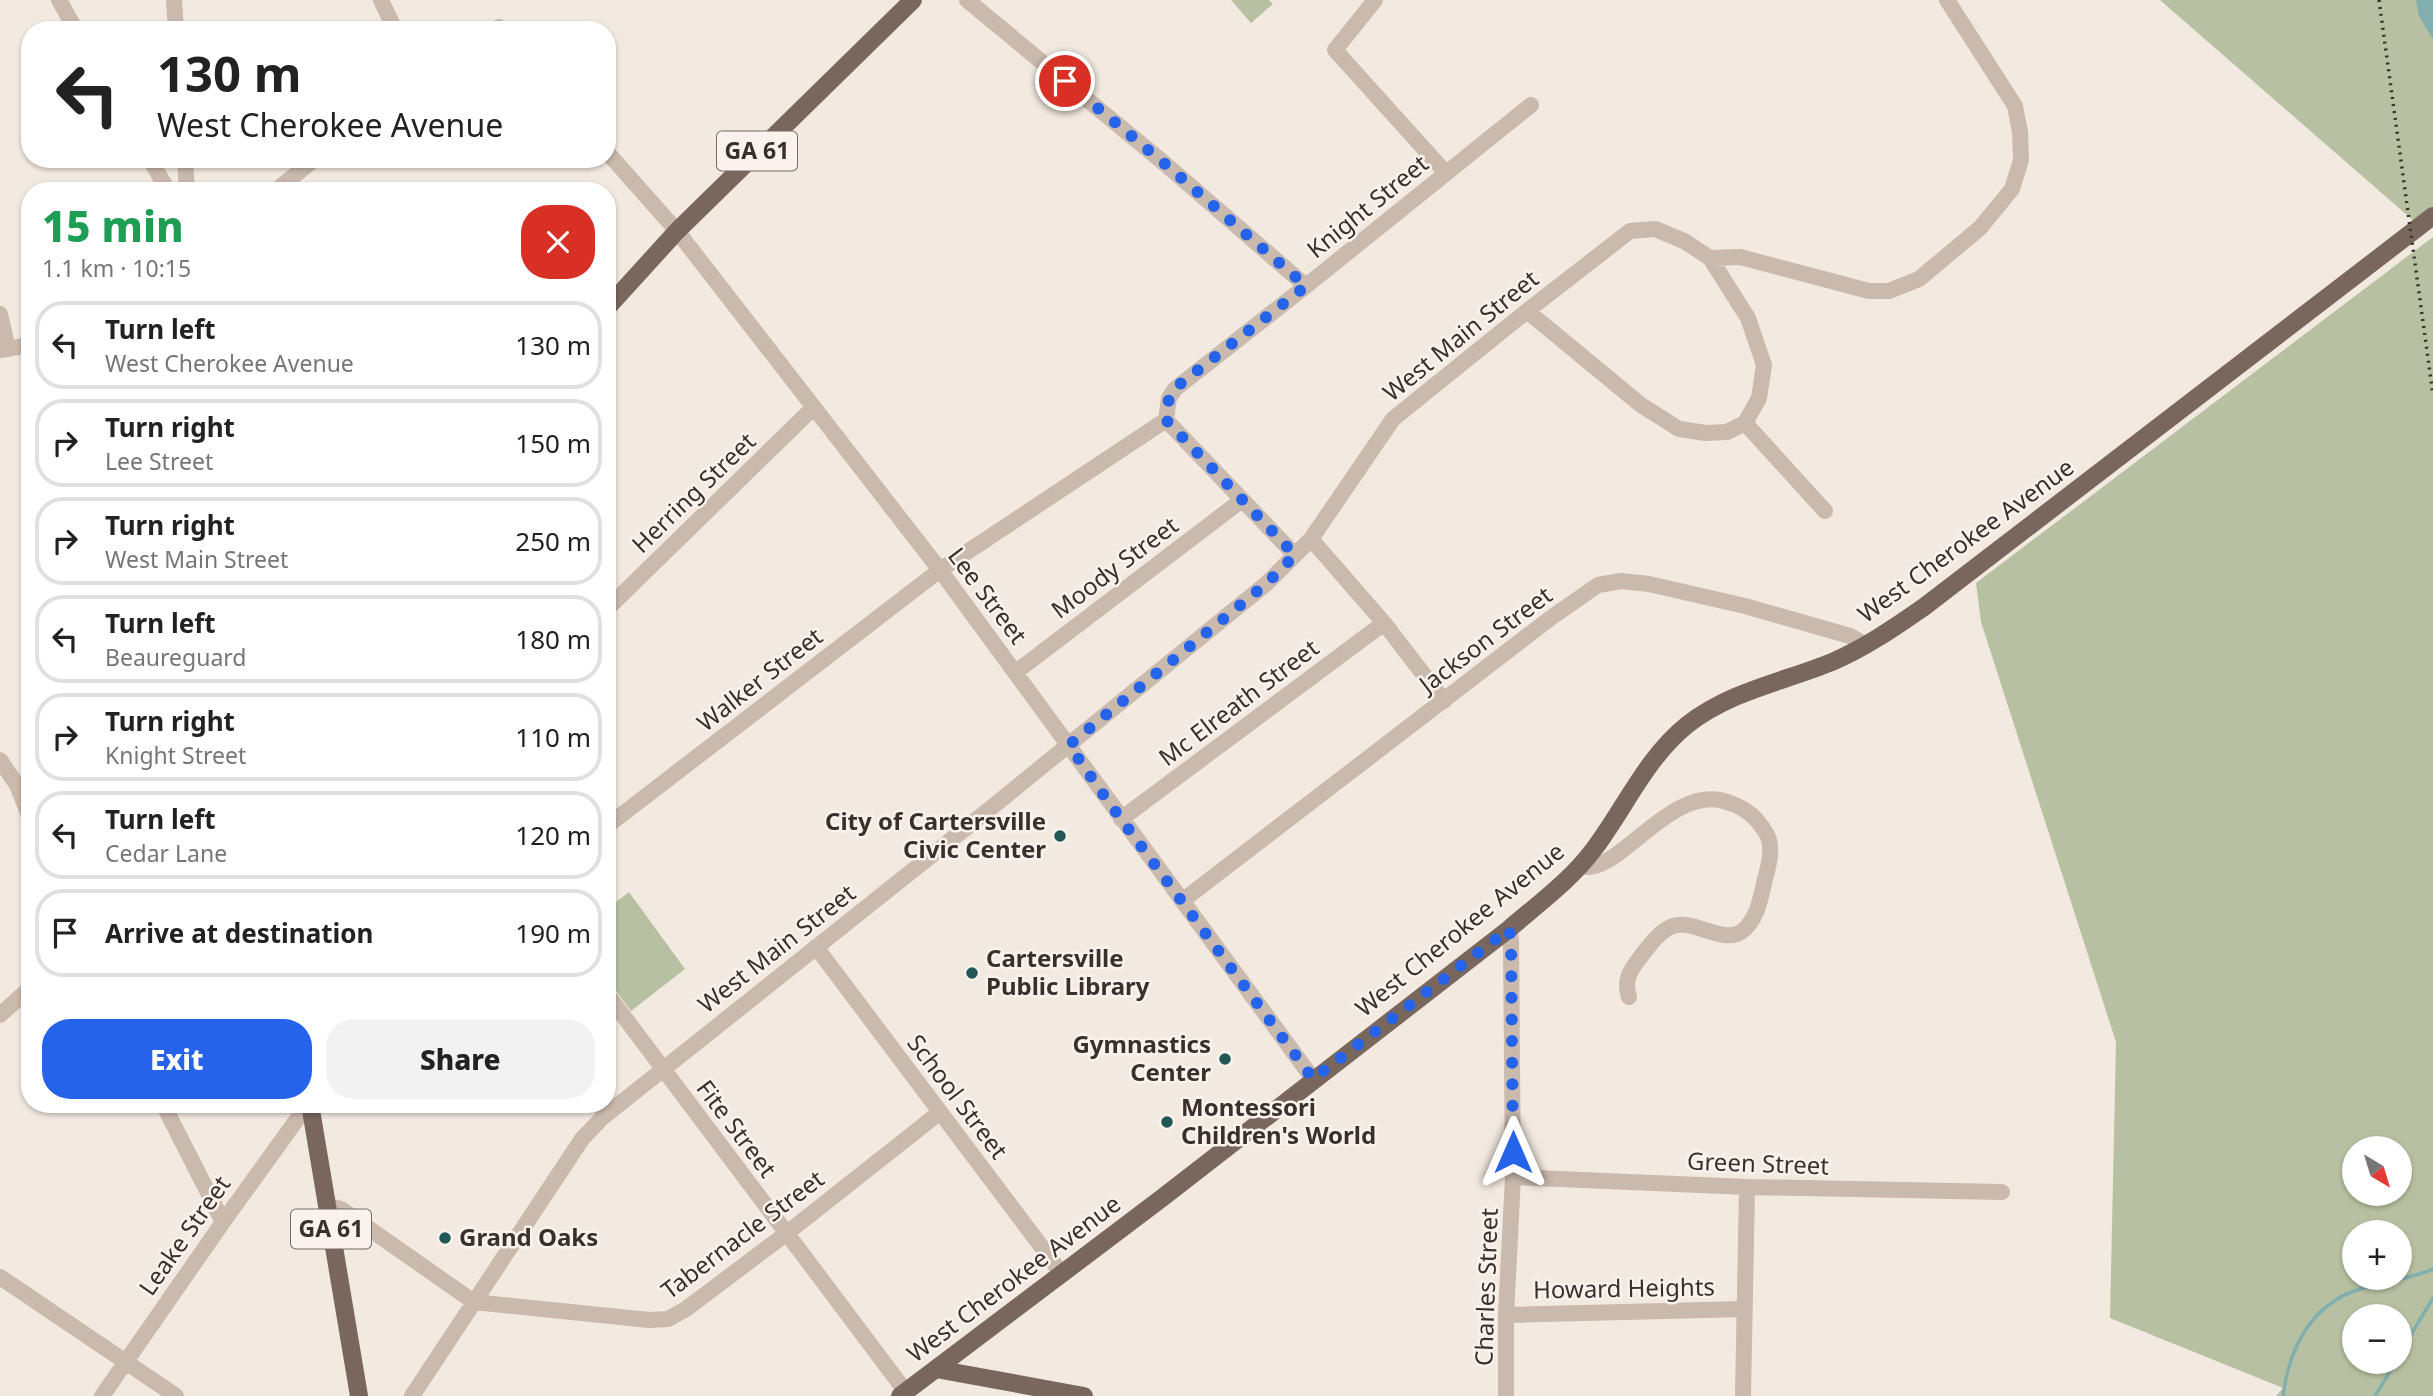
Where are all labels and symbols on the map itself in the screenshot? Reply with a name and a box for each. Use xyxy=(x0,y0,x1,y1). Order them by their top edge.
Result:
pin xyxy=(1035,51,1095,111)
road number: GA 61 xyxy=(717,132,797,170)
street label: Knight Street xyxy=(1299,146,1435,265)
street label: West Main Street xyxy=(1375,262,1545,408)
street label: Herring Street xyxy=(624,424,762,559)
street label: West Cherokee Avenue xyxy=(1850,450,2080,629)
street label: Moody Street xyxy=(1044,508,1185,625)
street label: Lee Street xyxy=(941,540,1036,650)
street label: Jackson Street xyxy=(1410,578,1559,701)
street label: Walker Street xyxy=(689,619,829,738)
street label: Mc Elreath Street xyxy=(1151,631,1325,773)
place label: City of Cartersville Civic Center xyxy=(825,804,1046,865)
marker: City of Cartersville Civic Center xyxy=(1052,828,1068,844)
street label: West Cherokee Avenue xyxy=(1348,834,1570,1023)
street label: West Main Street xyxy=(691,876,862,1020)
place label: Cartersville Public Library xyxy=(986,941,1150,1002)
marker: Cartersville Public Library xyxy=(964,965,980,981)
street label: School Street xyxy=(900,1027,1016,1165)
place label: Gymnastics Center xyxy=(1072,1027,1211,1088)
marker: Gymnastics Center xyxy=(1217,1051,1233,1067)
street label: Fite Street xyxy=(690,1073,785,1184)
place label: Montessori Children's World xyxy=(1181,1090,1376,1151)
marker: Montessori Children's World xyxy=(1159,1114,1175,1130)
position arrow xyxy=(1476,1115,1550,1189)
north arrow xyxy=(2342,1136,2412,1206)
street label: Green Street xyxy=(1686,1144,1830,1181)
street label: Tabernacle Street xyxy=(654,1161,831,1306)
street label: Leake Street xyxy=(130,1168,237,1302)
street label: West Cherokee Avenue xyxy=(899,1186,1127,1369)
street label: Charles Street xyxy=(1466,1207,1505,1366)
road number: GA 61 xyxy=(291,1210,371,1248)
place label: Grand Oaks xyxy=(459,1220,598,1253)
marker: Grand Oaks xyxy=(437,1230,453,1246)
street label: Howard Heights xyxy=(1533,1269,1715,1306)

